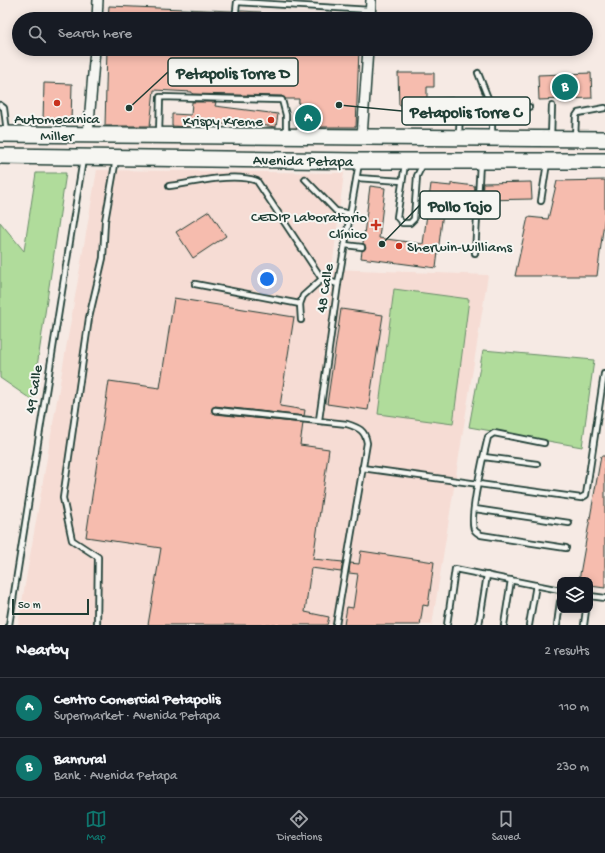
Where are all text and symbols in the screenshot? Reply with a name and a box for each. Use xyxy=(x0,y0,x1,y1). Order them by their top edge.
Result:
search box xyxy=(12,12,593,56)
icon: search xyxy=(26,23,48,45)
text: Search here xyxy=(58,25,132,43)
callout: Petapolis Torre D xyxy=(168,58,298,86)
text: Petapolis Torre D xyxy=(175,66,290,85)
pin: B xyxy=(552,72,578,102)
callout: Petapolis Torre C xyxy=(402,97,530,125)
marker: Automecanica Miller xyxy=(52,98,62,108)
pin: A xyxy=(295,103,321,133)
text: Petapolis Torre C xyxy=(409,105,523,124)
place label: Automecanica Miller xyxy=(14,111,100,146)
place label: Krispy Kreme xyxy=(183,113,263,131)
marker: Krispy Kreme xyxy=(266,115,276,125)
street label: Avenida Petapa xyxy=(253,152,354,172)
callout: Pollo Tojo xyxy=(420,191,500,219)
text: Pollo Tojo xyxy=(427,199,493,218)
place label: CEDIP Laboratorio Clínico xyxy=(251,209,367,244)
marker: CEDIP Laboratorio Clínico xyxy=(370,219,382,231)
place label: Sherwin-Williams xyxy=(407,239,513,257)
marker: Sherwin-Williams xyxy=(394,241,404,251)
street label: 48 Calle xyxy=(313,262,339,314)
your location xyxy=(257,269,277,289)
street label: 49 Calle xyxy=(22,363,48,415)
map controls xyxy=(557,577,593,613)
button: layers xyxy=(557,577,593,613)
scale bar xyxy=(12,597,89,616)
text: 50 m xyxy=(18,600,40,612)
text: Nearby xyxy=(16,641,69,661)
text: 2 results xyxy=(544,644,589,659)
text: Centro Comercial Petapolis xyxy=(54,691,221,709)
text: A xyxy=(25,700,33,715)
text: 110 m xyxy=(559,700,589,715)
text: Supermarket · Avenida Petapa xyxy=(54,709,220,724)
text: Banrural xyxy=(54,751,106,769)
text: B xyxy=(26,760,32,775)
text: 230 m xyxy=(556,760,589,775)
text: Bank · Avenida Petapa xyxy=(54,769,177,784)
tab: Map xyxy=(85,808,107,844)
tab: Directions xyxy=(277,808,322,844)
tab: Saved xyxy=(492,808,520,844)

